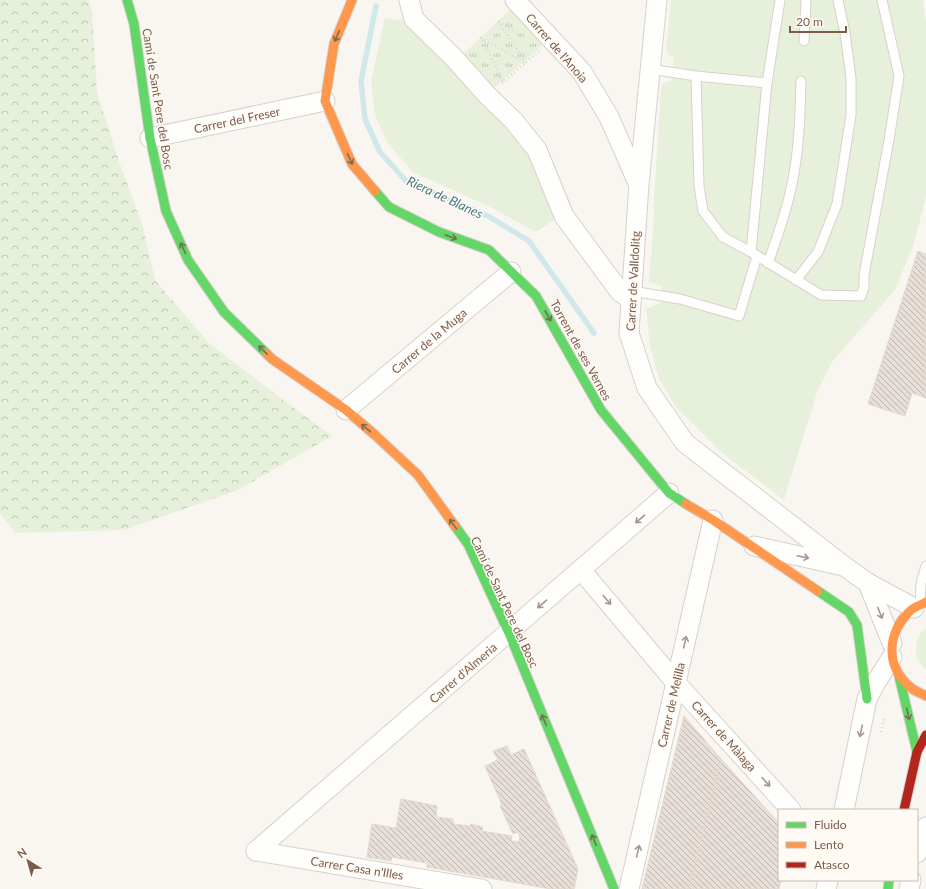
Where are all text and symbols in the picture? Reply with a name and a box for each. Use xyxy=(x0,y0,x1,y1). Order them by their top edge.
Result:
scale bar xyxy=(790,8,846,34)
street label: Carrer de l'Anoia xyxy=(523,10,591,86)
text: 20 m xyxy=(796,14,823,29)
street label: Camí de Sant Pere del Bosc xyxy=(139,27,177,171)
one-way arrow xyxy=(333,30,340,42)
street label: Carrer del Freser xyxy=(193,103,282,136)
one-way arrow xyxy=(347,153,354,165)
water label: Riera de Blanes xyxy=(404,172,486,222)
street label: Carrer de Valldolitg xyxy=(623,231,643,331)
one-way arrow xyxy=(444,233,456,241)
one-way arrow xyxy=(179,243,186,255)
street label: Torrent de ses Vernes xyxy=(547,297,615,403)
street label: Carrer de la Muga xyxy=(388,305,470,377)
one-way arrow xyxy=(545,310,552,322)
one-way arrow xyxy=(258,345,268,355)
one-way arrow xyxy=(361,423,372,432)
one-way arrow xyxy=(635,514,645,524)
one-way arrow xyxy=(449,519,457,530)
street label: Camí de Sant Pere del Bosc xyxy=(468,534,542,670)
one-way arrow xyxy=(796,553,809,561)
one-way arrow xyxy=(602,594,611,605)
one-way arrow xyxy=(536,600,547,609)
one-way arrow xyxy=(877,607,884,619)
one-way arrow xyxy=(682,636,690,649)
street label: Carrer d'Almeria xyxy=(426,639,500,706)
street label: Carrer de Melilla xyxy=(654,661,688,749)
street label: Carrer de Màlaga xyxy=(688,698,760,774)
one-way arrow xyxy=(905,707,913,720)
one-way arrow xyxy=(540,714,547,726)
one-way arrow xyxy=(856,724,864,737)
one-way arrow xyxy=(761,777,770,787)
legend xyxy=(778,809,918,881)
text: Fluido xyxy=(814,817,847,832)
one-way arrow xyxy=(589,834,597,846)
text: Lento xyxy=(814,837,844,852)
north arrow xyxy=(8,841,48,881)
text: N xyxy=(14,845,29,860)
one-way arrow xyxy=(634,845,642,858)
street label: Carrer Casa n'Illes xyxy=(310,853,404,883)
text: Atasco xyxy=(814,857,850,872)

